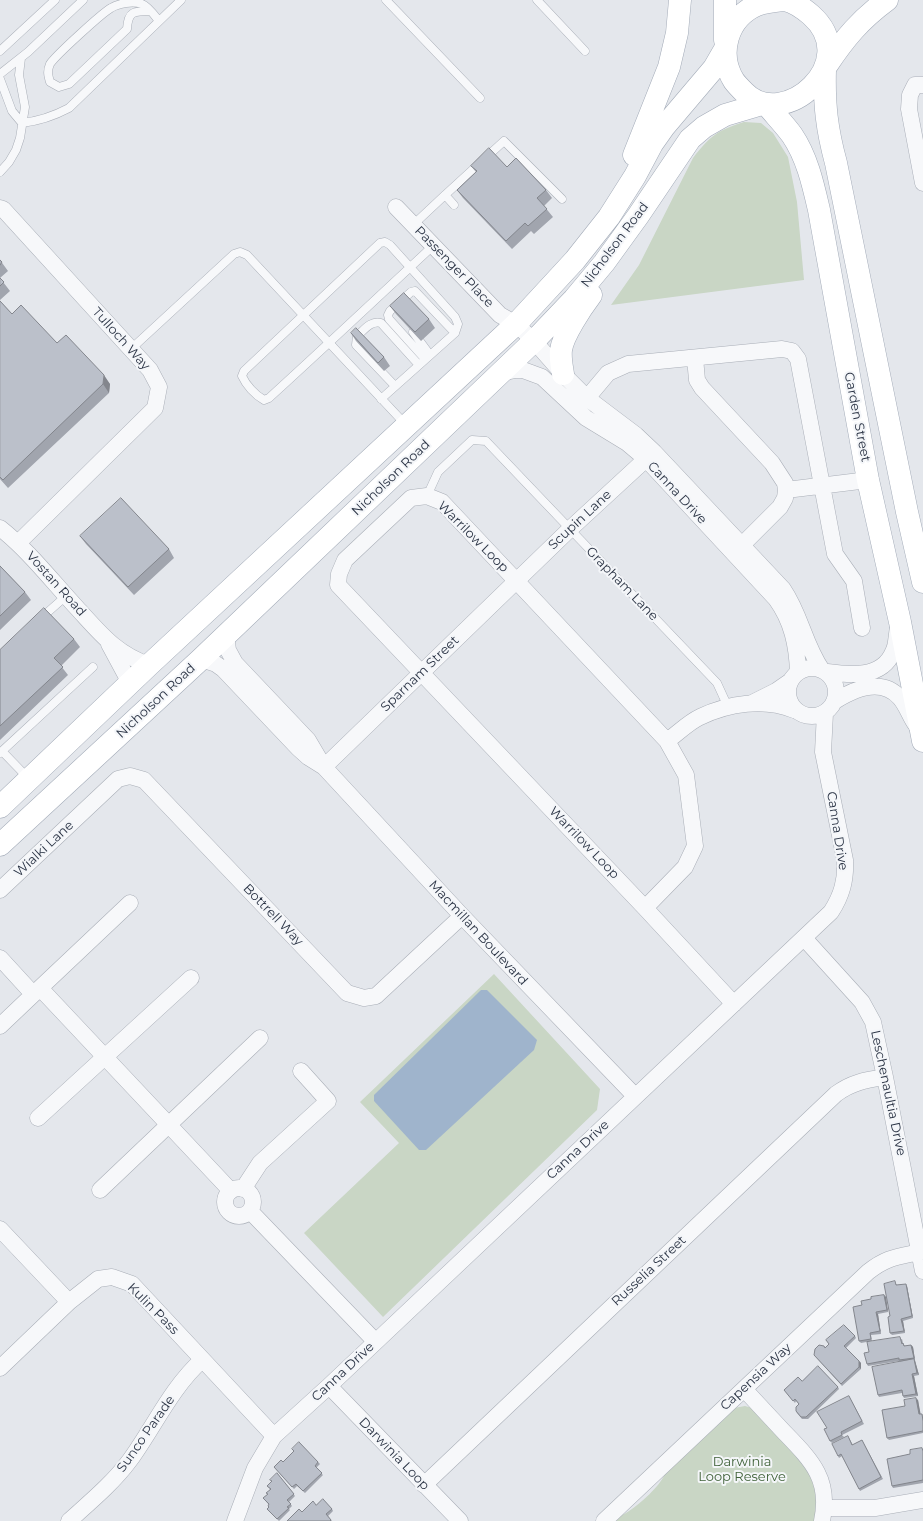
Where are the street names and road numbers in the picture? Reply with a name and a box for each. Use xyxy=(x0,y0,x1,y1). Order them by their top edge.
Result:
street label: Nicholson Road xyxy=(578,199,652,291)
street label: Passenger Place xyxy=(411,223,497,311)
street label: Tulloch Way xyxy=(89,305,153,373)
street label: Garden Street xyxy=(841,371,873,463)
street label: Nicholson Road xyxy=(349,437,433,519)
street label: Canna Drive xyxy=(644,459,710,527)
street label: Scupin Lane xyxy=(545,487,615,553)
street label: Warrilow Loop xyxy=(434,498,512,576)
street label: Grapham Lane xyxy=(583,544,661,624)
street label: Vostan Road xyxy=(23,548,89,620)
street label: Sparnam Street xyxy=(378,633,462,715)
street label: Nicholson Road xyxy=(113,660,199,742)
street label: Canna Drive xyxy=(823,791,851,871)
street label: Warrilow Loop xyxy=(546,804,622,882)
street label: Wialki Lane xyxy=(11,818,77,880)
street label: Macmillan Boulevard xyxy=(425,877,531,989)
street label: Bottrell Way xyxy=(240,881,306,949)
street label: Leschenaultia Drive xyxy=(867,1029,909,1157)
street label: Canna Drive xyxy=(544,1117,612,1183)
street label: Russelia Street xyxy=(609,1233,689,1309)
street label: Kulin Pass xyxy=(124,1280,182,1338)
street label: Canna Drive xyxy=(309,1339,377,1405)
street label: Capensia Way xyxy=(717,1340,795,1414)
street label: Sunco Parade xyxy=(114,1393,178,1475)
street label: Darwinia Loop xyxy=(355,1414,433,1494)

